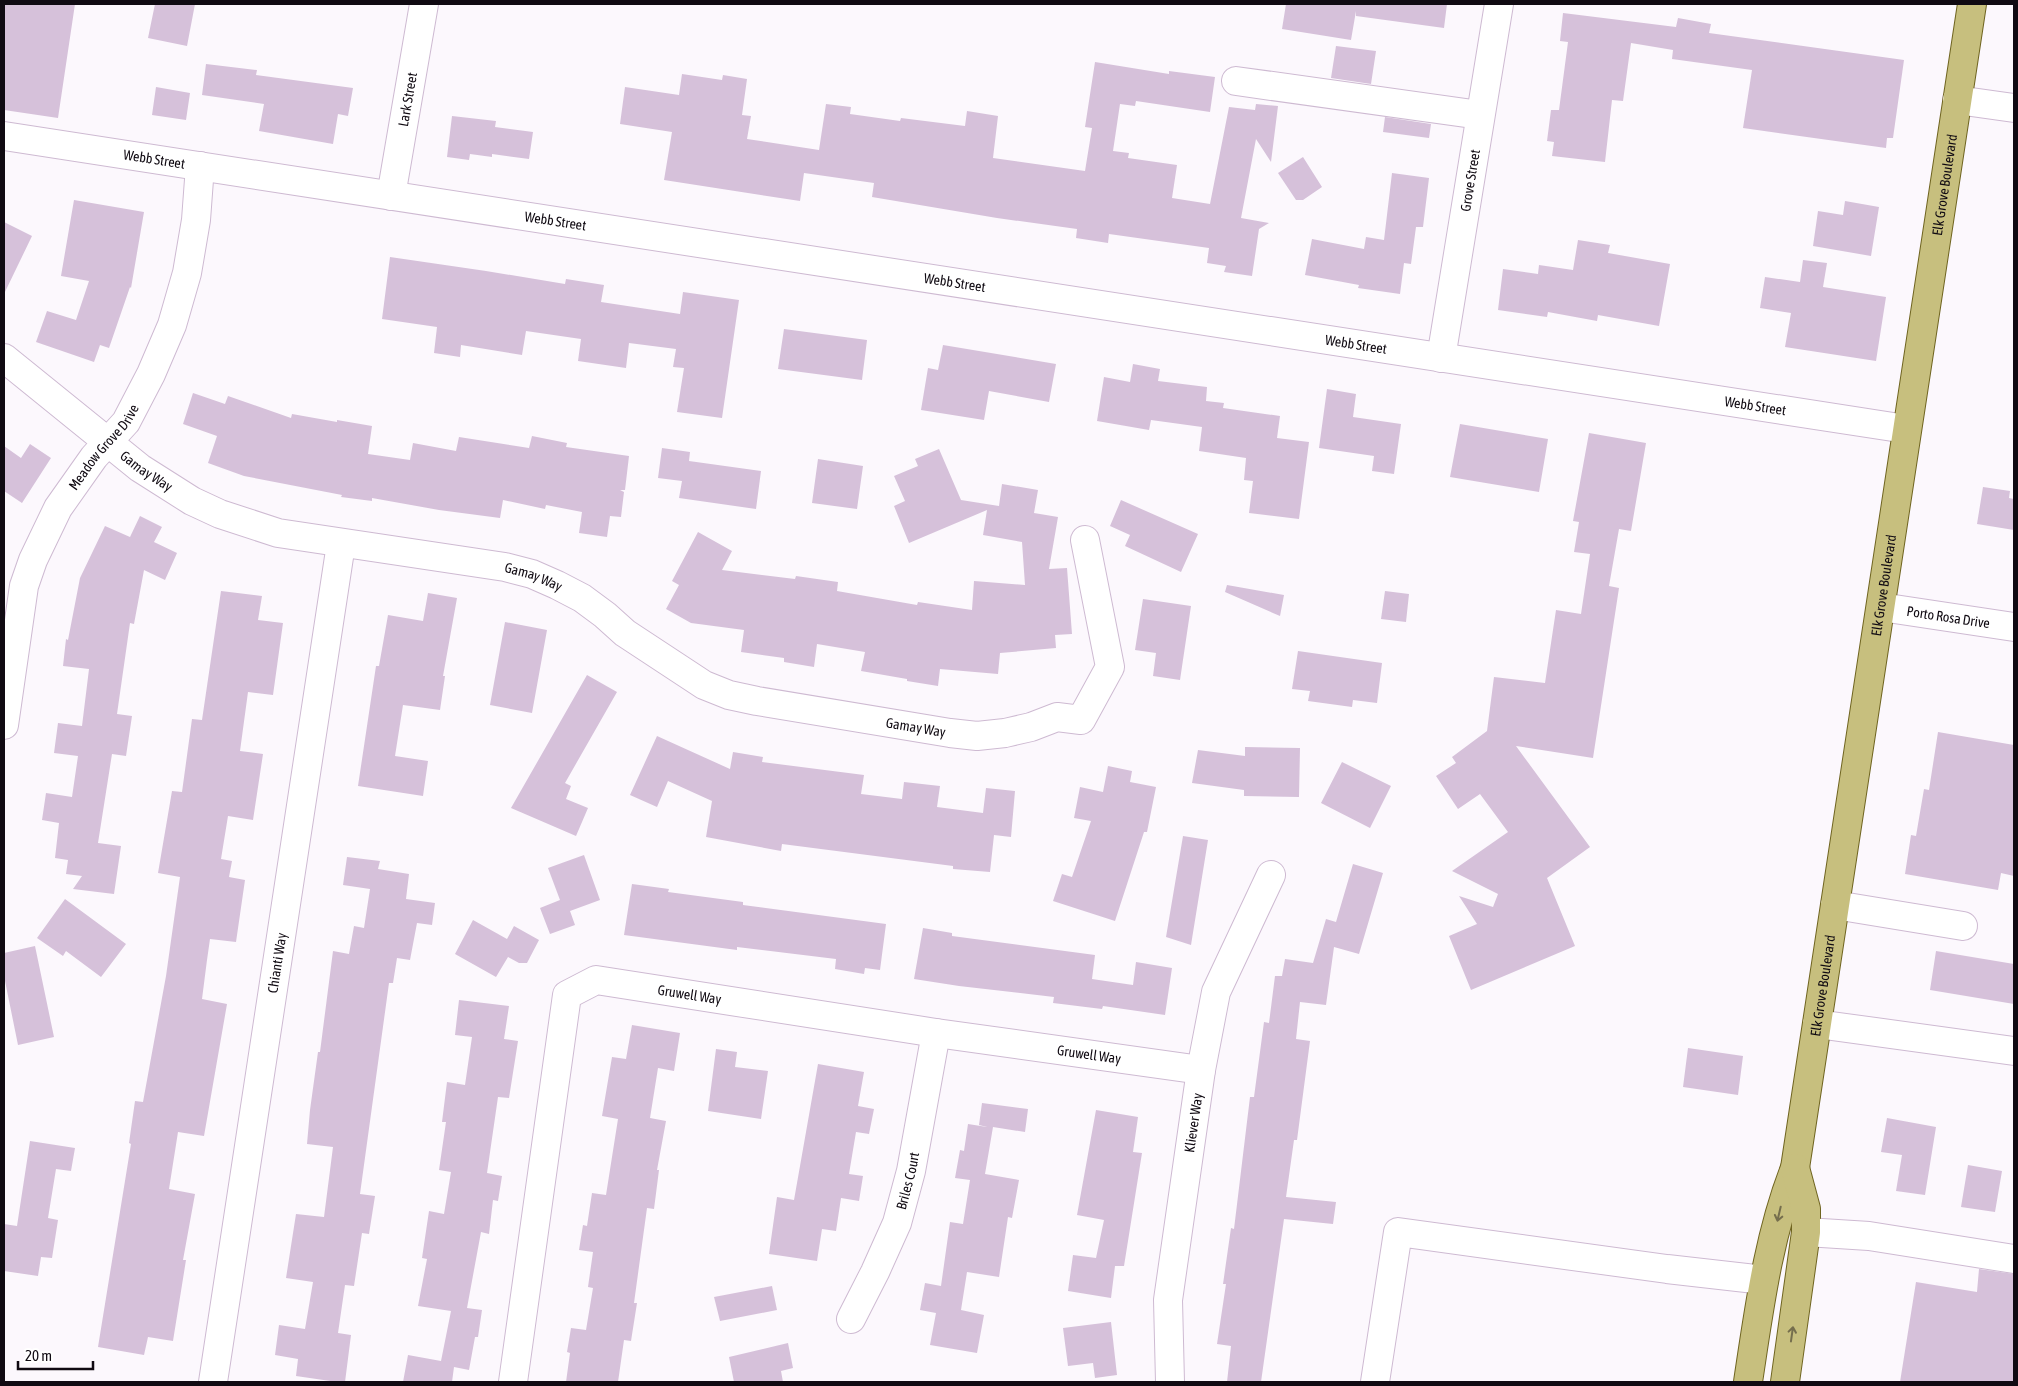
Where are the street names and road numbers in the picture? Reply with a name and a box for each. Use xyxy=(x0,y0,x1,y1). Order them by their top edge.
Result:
street label: Lark Street xyxy=(395,71,420,128)
street label: Elk Grove Boulevard xyxy=(1929,133,1960,237)
street label: Webb Street xyxy=(122,147,186,172)
street label: Grove Street xyxy=(1457,148,1483,213)
street label: Webb Street xyxy=(524,208,587,234)
street label: Webb Street xyxy=(923,270,987,295)
street label: Webb Street xyxy=(1324,332,1388,357)
street label: Webb Street xyxy=(1723,393,1787,418)
street label: Meadow Grove Drive xyxy=(65,402,142,493)
street label: Gamay Way xyxy=(117,447,176,495)
street label: Elk Grove Boulevard xyxy=(1868,533,1899,637)
street label: Gamay Way xyxy=(503,559,565,595)
street label: Porto Rosa Drive xyxy=(1906,603,1991,631)
street label: Gamay Way xyxy=(885,715,947,740)
street label: Chianti Way xyxy=(265,931,290,994)
street label: Elk Grove Boulevard xyxy=(1807,934,1838,1038)
street label: Gruwell Way xyxy=(656,982,723,1007)
street label: Gruwell Way xyxy=(1056,1042,1122,1067)
street label: Kliever Way xyxy=(1181,1092,1206,1154)
street label: Briles Court xyxy=(893,1151,922,1211)

